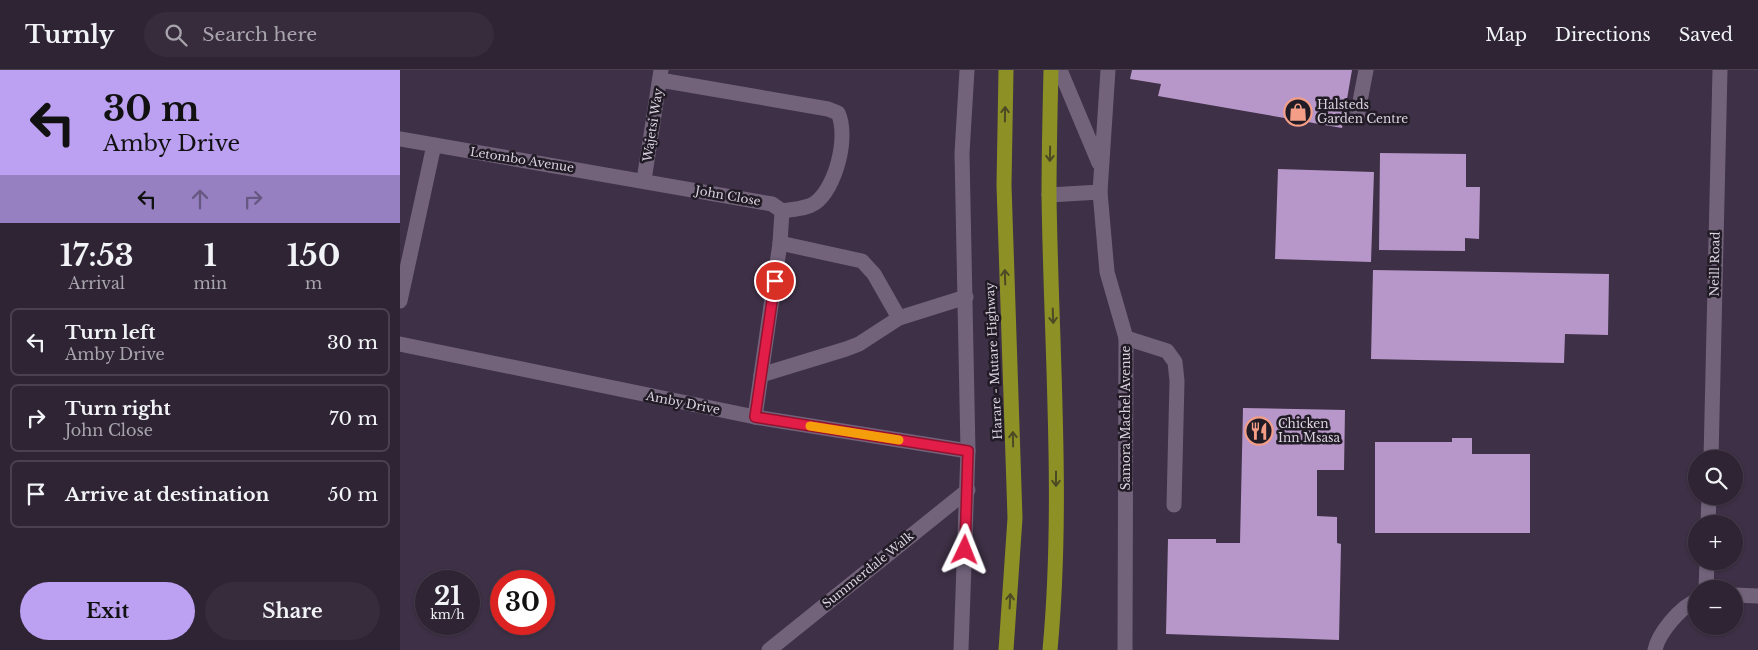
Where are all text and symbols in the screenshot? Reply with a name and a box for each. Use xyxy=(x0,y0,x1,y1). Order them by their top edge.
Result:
search box xyxy=(144,12,494,57)
text: Turnly xyxy=(25,20,114,49)
icon: search xyxy=(162,21,190,49)
text: Search here xyxy=(202,23,317,46)
text: Map xyxy=(1485,24,1527,46)
text: Directions xyxy=(1555,24,1651,46)
text: Saved xyxy=(1679,24,1733,46)
text: 30 m xyxy=(103,87,200,130)
street label: Wajetsi Way xyxy=(639,87,666,164)
icon: left xyxy=(20,90,85,155)
shop icon: Halsteds Garden Centre xyxy=(1283,97,1313,127)
place label: Halsteds Garden Centre xyxy=(1317,97,1408,126)
one-way arrow xyxy=(1000,107,1009,123)
text: Amby Drive xyxy=(103,130,240,157)
street label: Letombo Avenue xyxy=(469,144,575,175)
one-way arrow xyxy=(1045,145,1055,161)
street label: John Close xyxy=(692,182,762,209)
icon: left xyxy=(133,185,161,213)
icon: ahead xyxy=(186,185,214,213)
icon: right xyxy=(239,185,267,213)
street label: Neill Road xyxy=(1706,232,1723,296)
text: 17:53 xyxy=(60,237,134,274)
text: 1 xyxy=(204,237,217,274)
text: 150 xyxy=(287,237,340,274)
pin xyxy=(754,260,796,302)
icon: arrive xyxy=(761,267,789,295)
one-way arrow xyxy=(1001,269,1010,285)
text: Arrival xyxy=(68,273,125,293)
text: min xyxy=(193,273,227,293)
text: m xyxy=(305,273,322,293)
street label: Harare - Mutare Highway xyxy=(982,282,1005,440)
one-way arrow xyxy=(1049,308,1058,324)
text: Turn left xyxy=(65,321,156,344)
icon: left xyxy=(22,328,50,356)
text: 30 m xyxy=(327,331,378,354)
text: Amby Drive xyxy=(65,344,165,364)
street label: Samora Machel Avenue xyxy=(1118,346,1133,490)
street label: Amby Drive xyxy=(644,388,721,417)
text: Turn right xyxy=(65,397,171,420)
icon: right xyxy=(22,404,50,432)
text: 70 m xyxy=(329,407,378,430)
restaurant icon: Chicken Inn Msasa xyxy=(1244,416,1274,446)
place label: Chicken Inn Msasa xyxy=(1278,416,1341,445)
text: John Close xyxy=(65,420,153,440)
one-way arrow xyxy=(1008,431,1018,448)
map controls xyxy=(1688,450,1743,635)
button: search xyxy=(1688,450,1743,505)
one-way arrow xyxy=(1051,470,1061,486)
icon: arrive xyxy=(22,480,50,508)
text: Arrive at destination xyxy=(65,483,269,506)
text: 50 m xyxy=(328,483,378,506)
button: + xyxy=(1688,515,1743,570)
position arrow xyxy=(938,523,990,575)
street label: Summerdale Walk xyxy=(819,528,917,611)
speed limit sign: 30 xyxy=(490,570,555,635)
button: − xyxy=(1688,580,1743,635)
text: 21 xyxy=(434,581,461,612)
button: Exit xyxy=(20,582,195,640)
button: Share xyxy=(205,582,380,640)
one-way arrow xyxy=(1006,594,1015,610)
text: km/h xyxy=(430,607,465,622)

